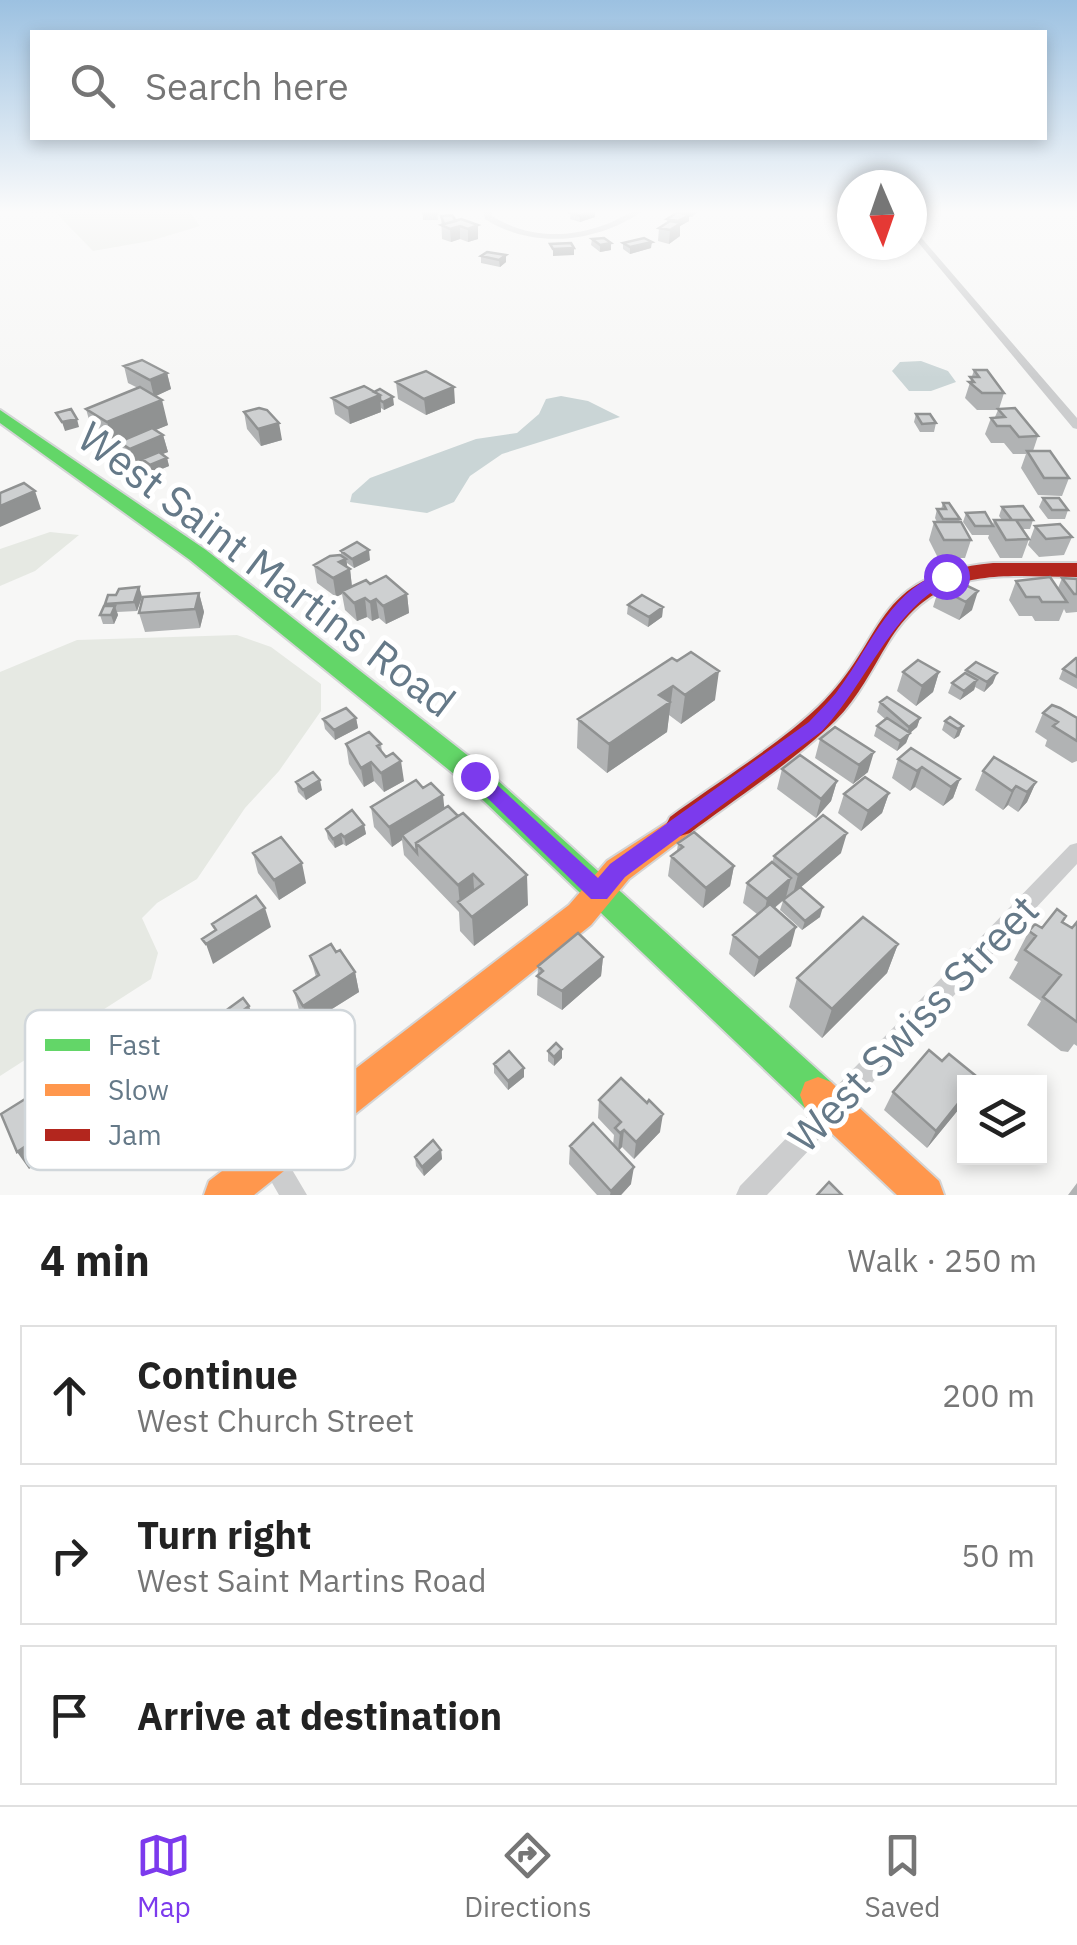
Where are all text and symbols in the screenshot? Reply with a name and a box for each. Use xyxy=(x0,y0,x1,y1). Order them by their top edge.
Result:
search box xyxy=(30,30,1047,140)
icon: search xyxy=(65,58,120,113)
text: Search here xyxy=(145,61,349,110)
north arrow xyxy=(837,170,927,260)
street label: West Saint Martins Road xyxy=(67,409,467,729)
route start xyxy=(924,554,970,600)
route end xyxy=(453,754,499,800)
street label: West Swiss Street xyxy=(776,882,1050,1164)
legend xyxy=(25,1010,355,1170)
text: Fast xyxy=(108,1026,161,1063)
text: Slow xyxy=(108,1071,169,1108)
map controls xyxy=(957,1075,1047,1165)
button: layers xyxy=(957,1075,1047,1165)
text: Jam xyxy=(108,1116,162,1153)
text: 4 min xyxy=(40,1233,150,1288)
text: Walk · 250 m xyxy=(848,1239,1037,1281)
text: Continue xyxy=(137,1350,298,1399)
icon: ahead xyxy=(42,1368,97,1423)
text: 200 m xyxy=(942,1374,1035,1416)
text: West Church Street xyxy=(137,1399,414,1441)
text: Turn right xyxy=(137,1510,312,1559)
icon: right xyxy=(42,1528,97,1583)
text: 50 m xyxy=(961,1534,1035,1576)
text: West Saint Martins Road xyxy=(137,1559,486,1601)
icon: arrive xyxy=(42,1688,97,1743)
text: Arrive at destination xyxy=(137,1691,502,1740)
tab: Map xyxy=(136,1828,191,1925)
tab: Directions xyxy=(464,1828,592,1925)
tab: Saved xyxy=(864,1828,941,1925)

